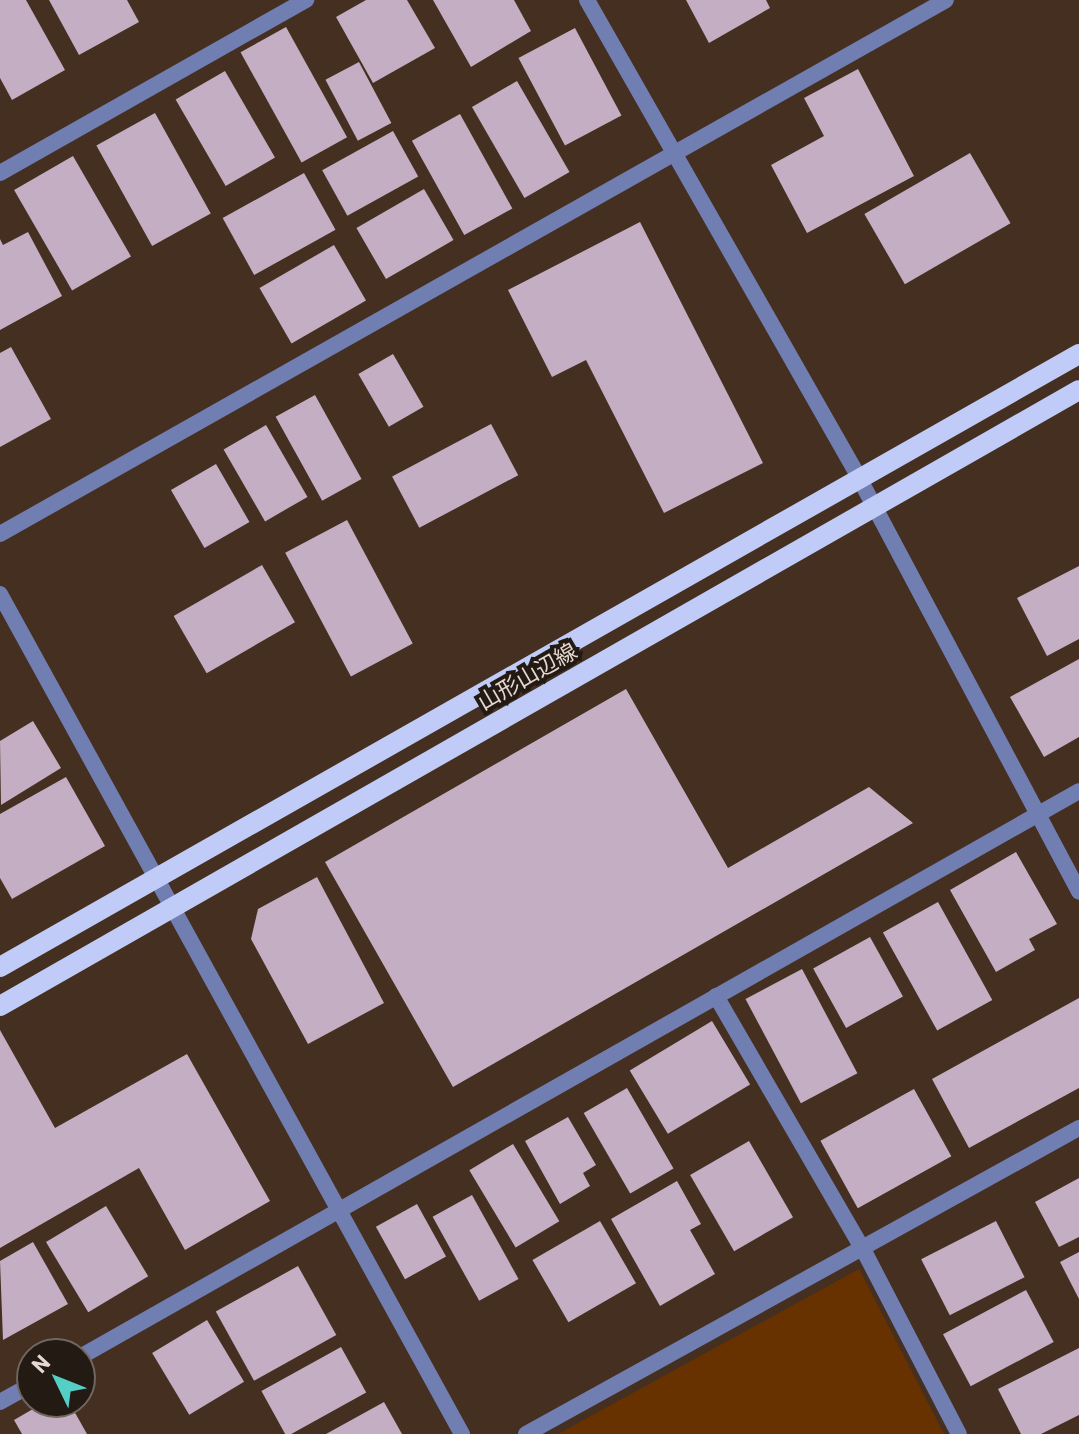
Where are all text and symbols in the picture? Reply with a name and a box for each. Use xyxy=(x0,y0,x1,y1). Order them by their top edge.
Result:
street label: 山形山辺線 xyxy=(473,637,581,715)
north arrow xyxy=(16,1338,96,1418)
text: N xyxy=(25,1349,54,1377)

